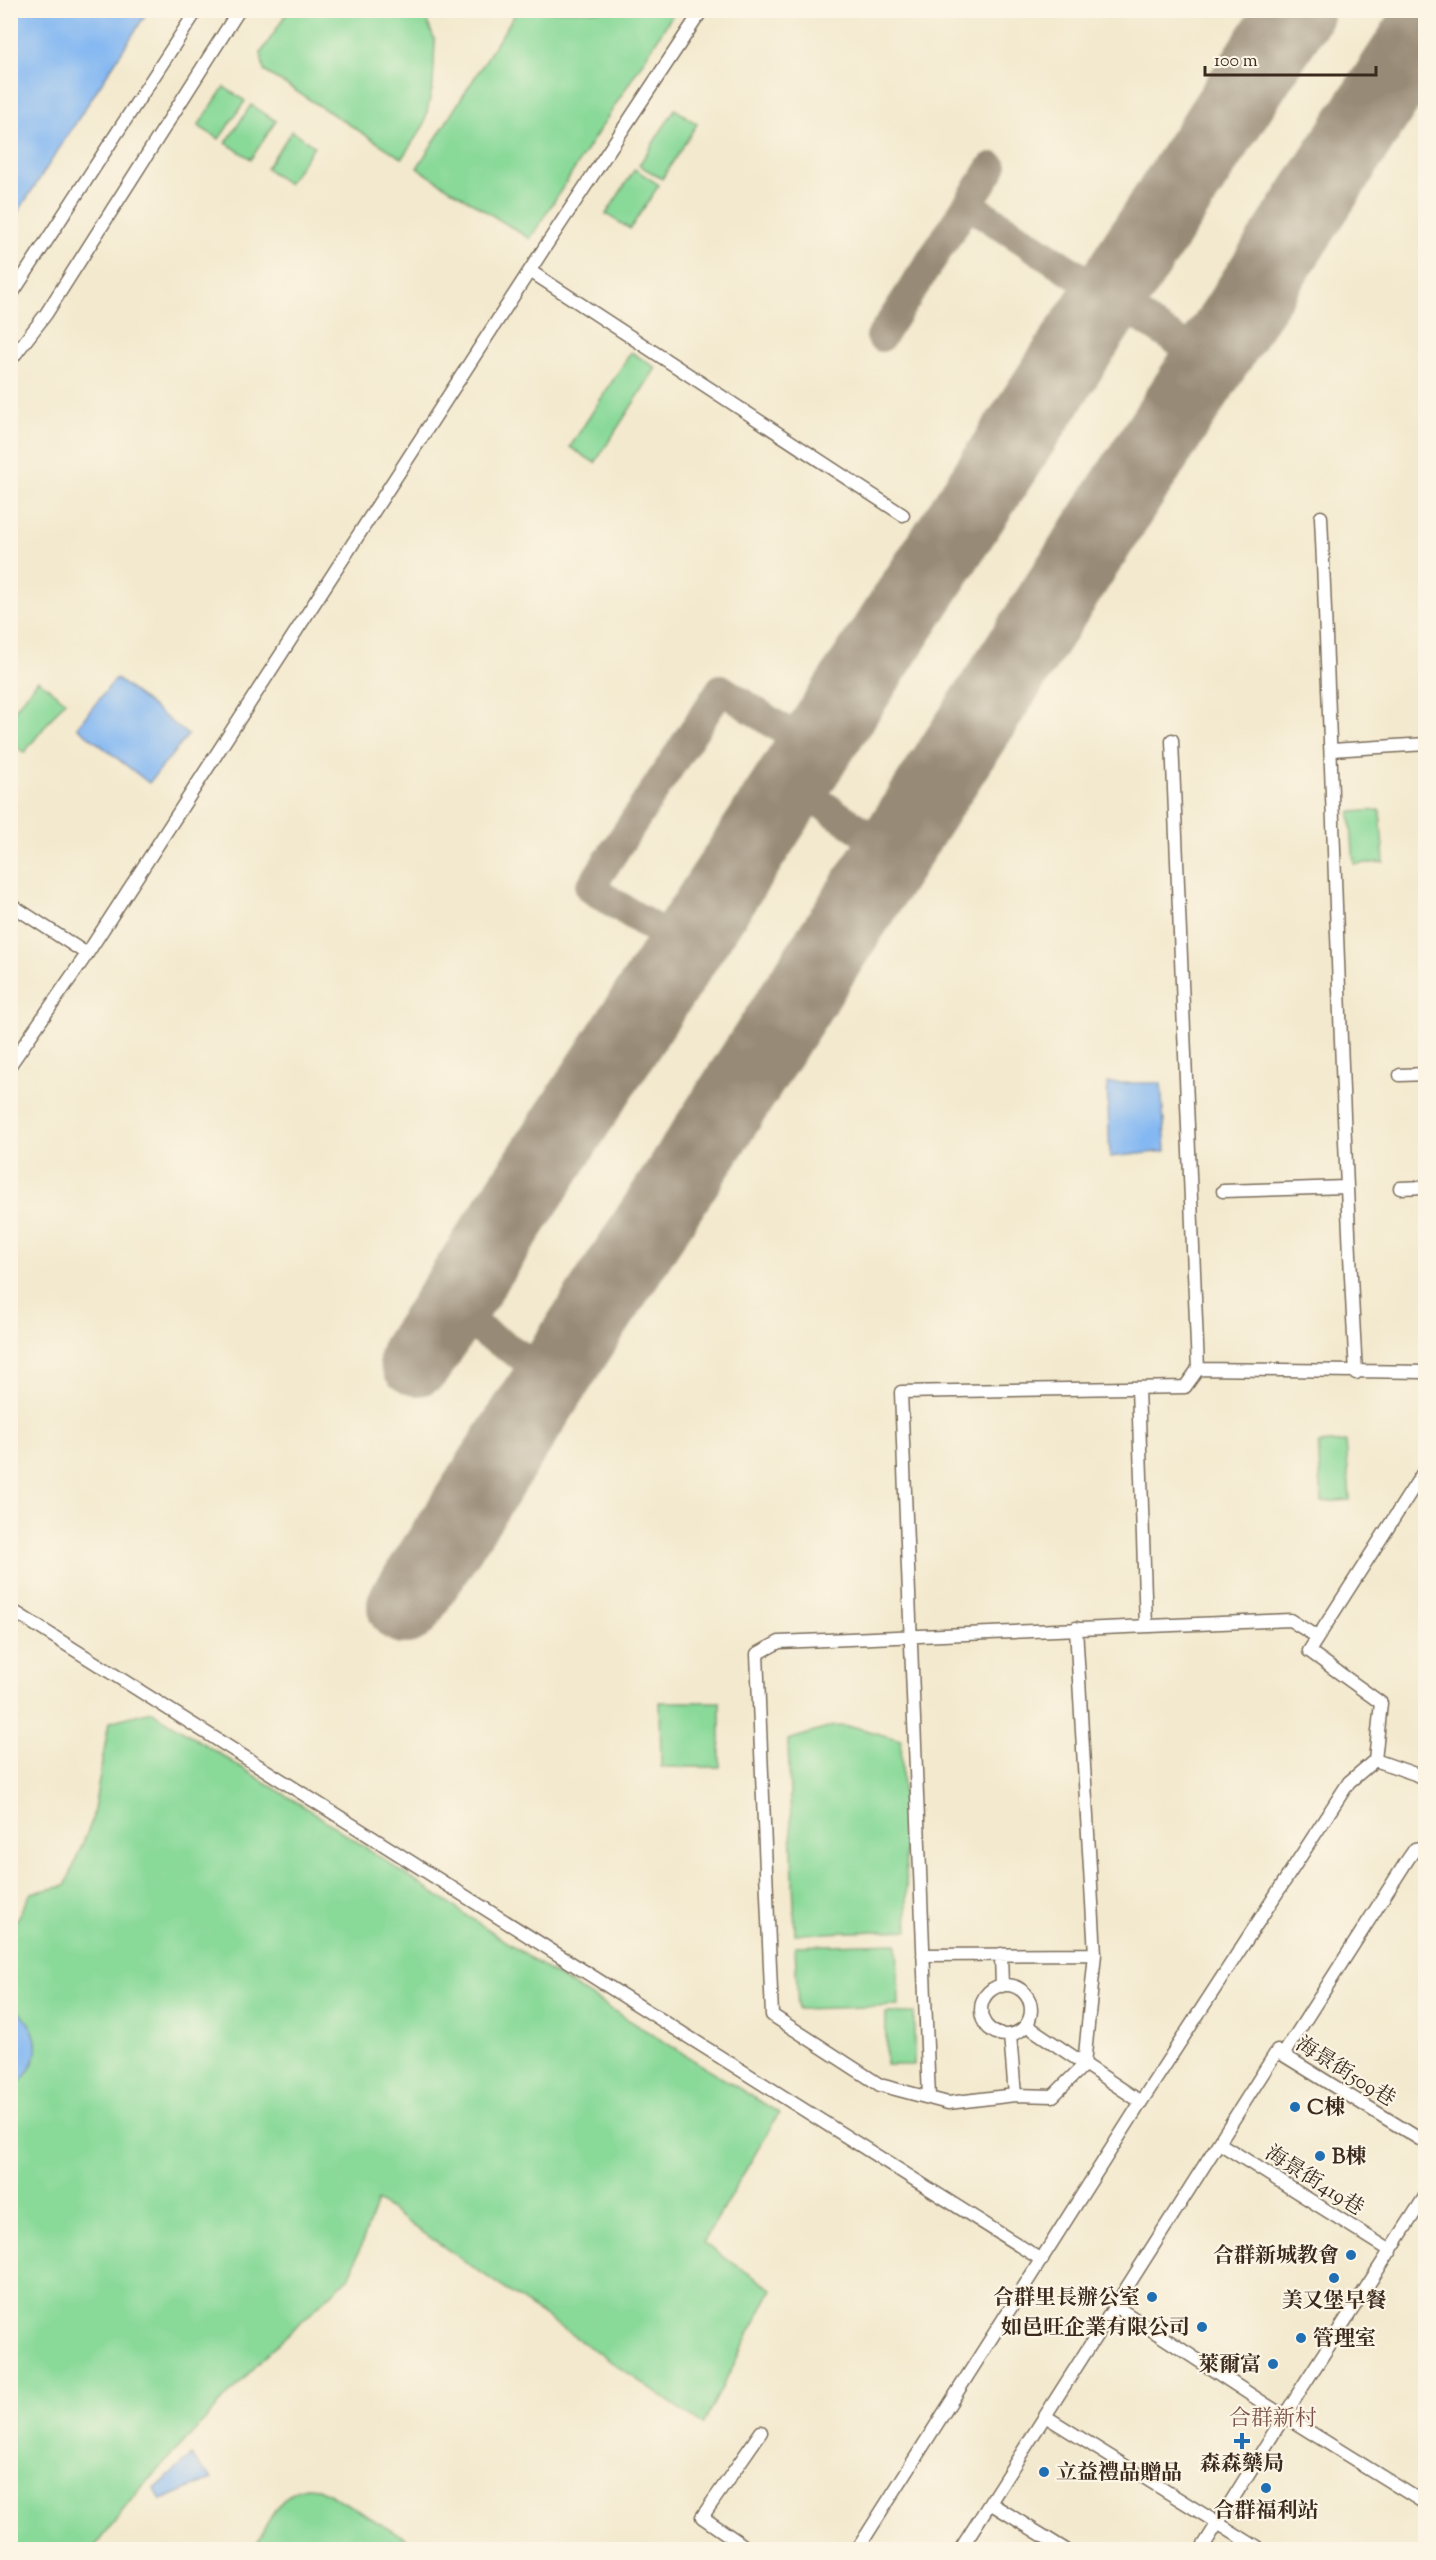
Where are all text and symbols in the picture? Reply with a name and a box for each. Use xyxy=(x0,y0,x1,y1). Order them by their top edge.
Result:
scale bar xyxy=(1205,39,1376,77)
text: 100 m xyxy=(1214,49,1258,75)
street label: 海景街509巷 xyxy=(1289,2030,1401,2115)
place label: C棟 xyxy=(1307,2094,1345,2124)
marker: C棟 xyxy=(1288,2100,1302,2114)
street label: 海景街419巷 xyxy=(1259,2139,1369,2224)
place label: B棟 xyxy=(1332,2143,1366,2173)
marker: B棟 xyxy=(1313,2149,1327,2163)
place label: 合群新城教會 xyxy=(1213,2242,1339,2272)
marker: 合群新城教會 xyxy=(1344,2248,1358,2262)
marker: 美又堡早餐 xyxy=(1327,2271,1341,2285)
place label: 合群里長辦公室 xyxy=(993,2284,1140,2314)
place label: 美又堡早餐 xyxy=(1282,2287,1387,2317)
marker: 合群里長辦公室 xyxy=(1145,2290,1159,2304)
place label: 如邑旺企業有限公司 xyxy=(1001,2314,1190,2344)
marker: 如邑旺企業有限公司 xyxy=(1195,2320,1209,2334)
place label: 管理室 xyxy=(1313,2325,1376,2355)
marker: 管理室 xyxy=(1294,2331,1308,2345)
place label: 萊爾富 xyxy=(1198,2351,1261,2381)
marker: 萊爾富 xyxy=(1266,2357,1280,2371)
district label: 合群新村 xyxy=(1229,2404,1317,2436)
marker: 森森藥局 xyxy=(1235,2434,1249,2448)
place label: 森森藥局 xyxy=(1200,2450,1284,2480)
place label: 立益禮品贈品 xyxy=(1056,2459,1182,2489)
marker: 立益禮品贈品 xyxy=(1037,2465,1051,2479)
marker: 合群福利站 xyxy=(1259,2481,1273,2495)
place label: 合群福利站 xyxy=(1214,2497,1319,2527)

